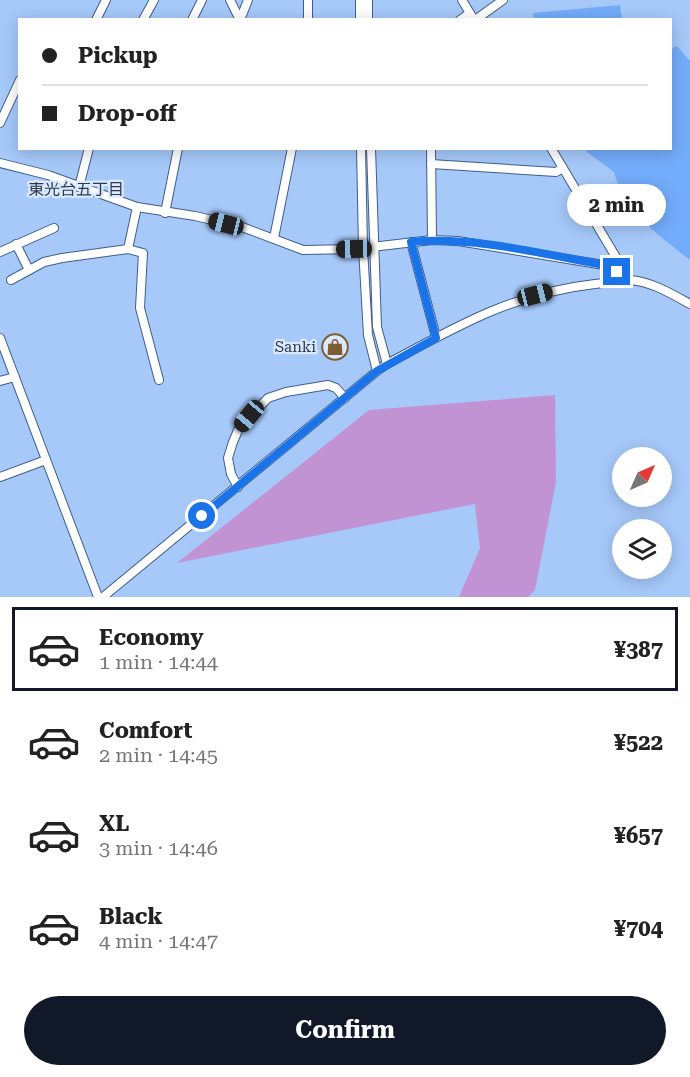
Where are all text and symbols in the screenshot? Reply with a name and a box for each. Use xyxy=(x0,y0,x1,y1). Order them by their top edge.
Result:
text: Pickup xyxy=(78,43,158,68)
text: Drop-off xyxy=(78,101,176,126)
district label: 東光台五丁目 xyxy=(28,180,124,199)
callout: 2 min xyxy=(568,185,666,227)
text: 2 min xyxy=(589,193,644,217)
car xyxy=(206,211,246,237)
car xyxy=(336,240,372,258)
route end xyxy=(603,258,630,285)
car xyxy=(515,282,555,308)
shop icon: Sanki xyxy=(320,332,350,362)
place label: Sanki xyxy=(275,338,316,356)
car xyxy=(231,396,267,436)
north arrow xyxy=(612,447,672,507)
map controls xyxy=(612,447,672,579)
route start xyxy=(188,502,215,529)
button: layers xyxy=(612,519,672,579)
icon: car xyxy=(27,622,81,676)
text: Economy xyxy=(99,625,203,650)
text: ¥387 xyxy=(614,637,663,662)
text: 1 min · 14:44 xyxy=(99,650,218,674)
icon: car xyxy=(27,715,81,769)
text: Comfort xyxy=(99,718,192,743)
text: ¥522 xyxy=(614,730,663,755)
text: 2 min · 14:45 xyxy=(99,743,218,767)
icon: car xyxy=(27,808,81,862)
text: XL xyxy=(99,811,129,836)
text: ¥657 xyxy=(614,823,663,848)
text: 3 min · 14:46 xyxy=(99,836,218,860)
icon: car xyxy=(27,901,81,955)
text: Black xyxy=(99,904,163,929)
text: ¥704 xyxy=(614,916,663,941)
text: 4 min · 14:47 xyxy=(99,929,218,953)
button: Confirm xyxy=(24,996,666,1065)

